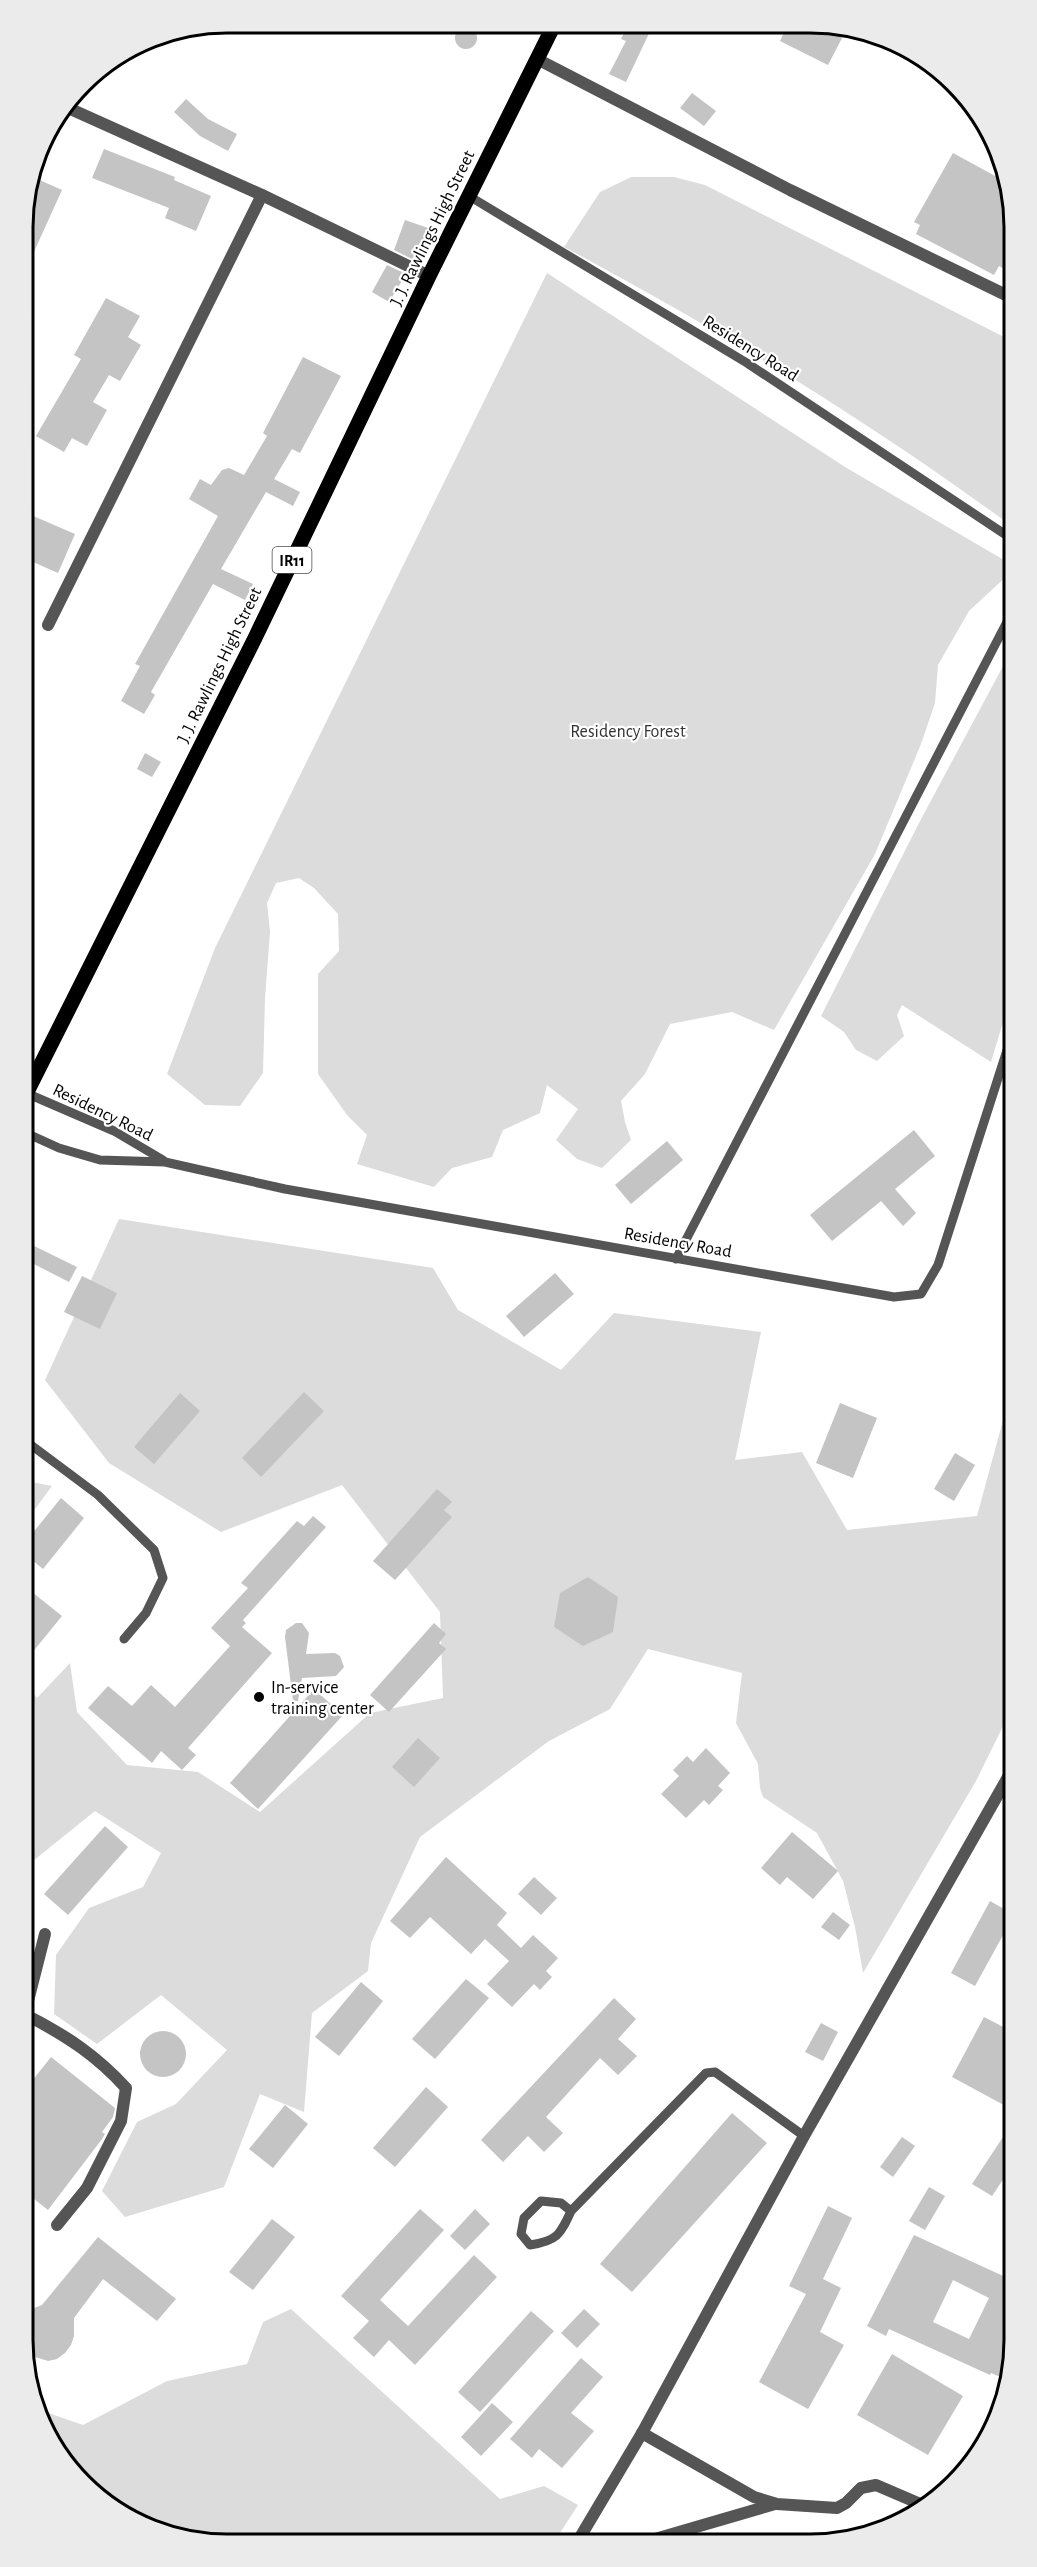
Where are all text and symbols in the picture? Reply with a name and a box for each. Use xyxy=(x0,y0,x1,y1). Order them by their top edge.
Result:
street label: J. J. Rawlings High Street xyxy=(387,148,479,309)
street label: Residency Road xyxy=(699,312,801,385)
road number: IR11 xyxy=(272,547,312,573)
street label: J. J. Rawlings High Street xyxy=(174,585,266,746)
park label: Residency Forest xyxy=(570,723,686,741)
street label: Residency Road xyxy=(50,1081,155,1145)
street label: Residency Road xyxy=(623,1225,733,1261)
place label: In-service training center xyxy=(271,1679,374,1718)
marker: In-service training center xyxy=(252,1690,266,1704)

